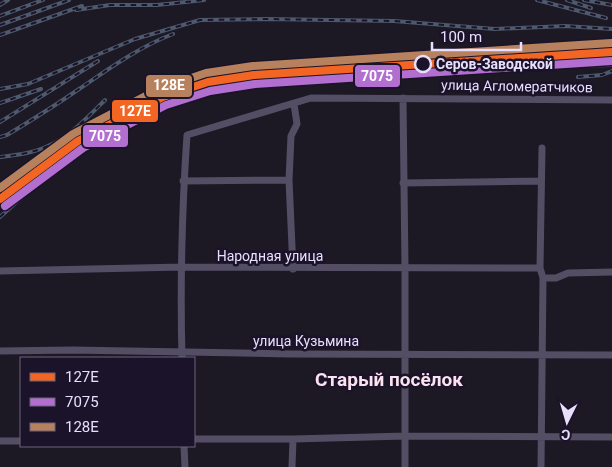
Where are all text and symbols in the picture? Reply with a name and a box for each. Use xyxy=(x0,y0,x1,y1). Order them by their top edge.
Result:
scale bar xyxy=(432,20,521,52)
text: 100 m xyxy=(440,28,482,46)
marker: Серов-Заводской xyxy=(414,55,432,73)
place label: Серов-Заводской xyxy=(436,56,553,72)
line badge: 7075 xyxy=(354,64,401,88)
text: 7075 xyxy=(361,68,393,84)
line badge: 128Е xyxy=(145,74,193,98)
text: 128Е xyxy=(153,77,185,93)
street label: улица Агломератчиков xyxy=(441,77,593,95)
line badge: 127Е xyxy=(111,99,159,123)
text: 127Е xyxy=(119,103,151,119)
line badge: 7075 xyxy=(82,124,129,148)
text: 7075 xyxy=(89,128,121,144)
street label: Народная улица xyxy=(217,248,323,264)
street label: улица Кузьмина xyxy=(253,333,359,349)
legend xyxy=(20,357,195,447)
text: 127Е xyxy=(65,368,99,386)
district label: Старый посёлок xyxy=(315,368,463,391)
text: 7075 xyxy=(65,393,99,411)
north arrow xyxy=(542,397,592,447)
text: 128Е xyxy=(65,418,99,436)
text: С xyxy=(561,427,571,443)

